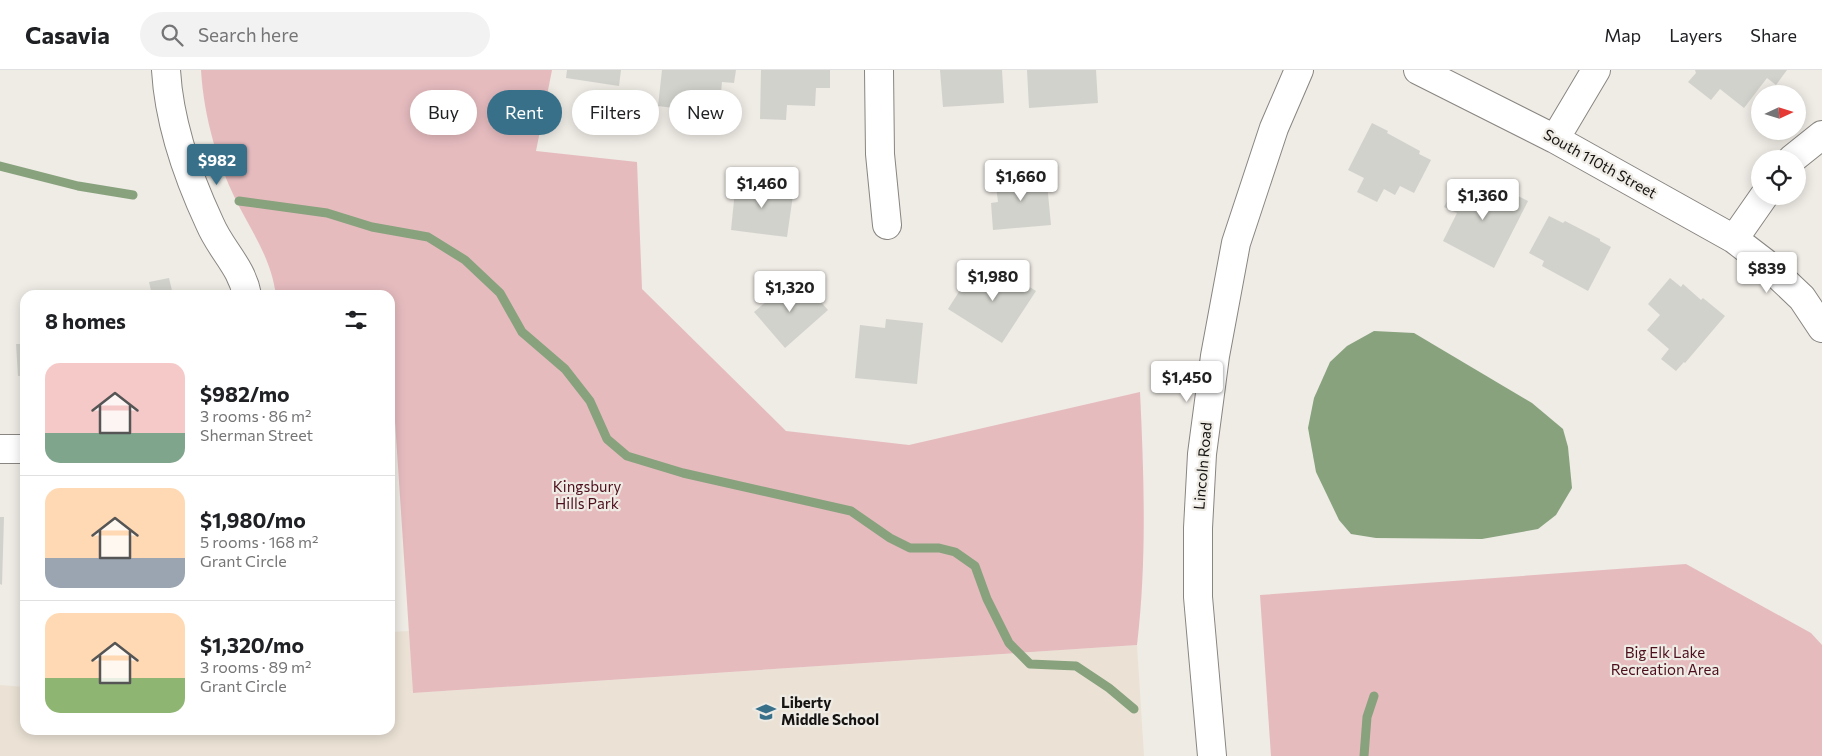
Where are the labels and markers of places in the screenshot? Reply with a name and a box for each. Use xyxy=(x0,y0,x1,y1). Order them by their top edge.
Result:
pin: $982 xyxy=(187,144,247,186)
pin: $1,660 xyxy=(980,160,1062,202)
pin: $1,460 xyxy=(721,166,803,209)
pin: $1,360 xyxy=(1442,178,1524,221)
pin: $839 xyxy=(1737,252,1797,294)
pin: $1,980 xyxy=(952,260,1034,302)
pin: $1,320 xyxy=(749,270,831,313)
pin: $1,450 xyxy=(1146,360,1228,403)
place label: Liberty Middle School xyxy=(781,693,879,728)
school or university icon: Liberty Middle School xyxy=(755,701,777,723)

